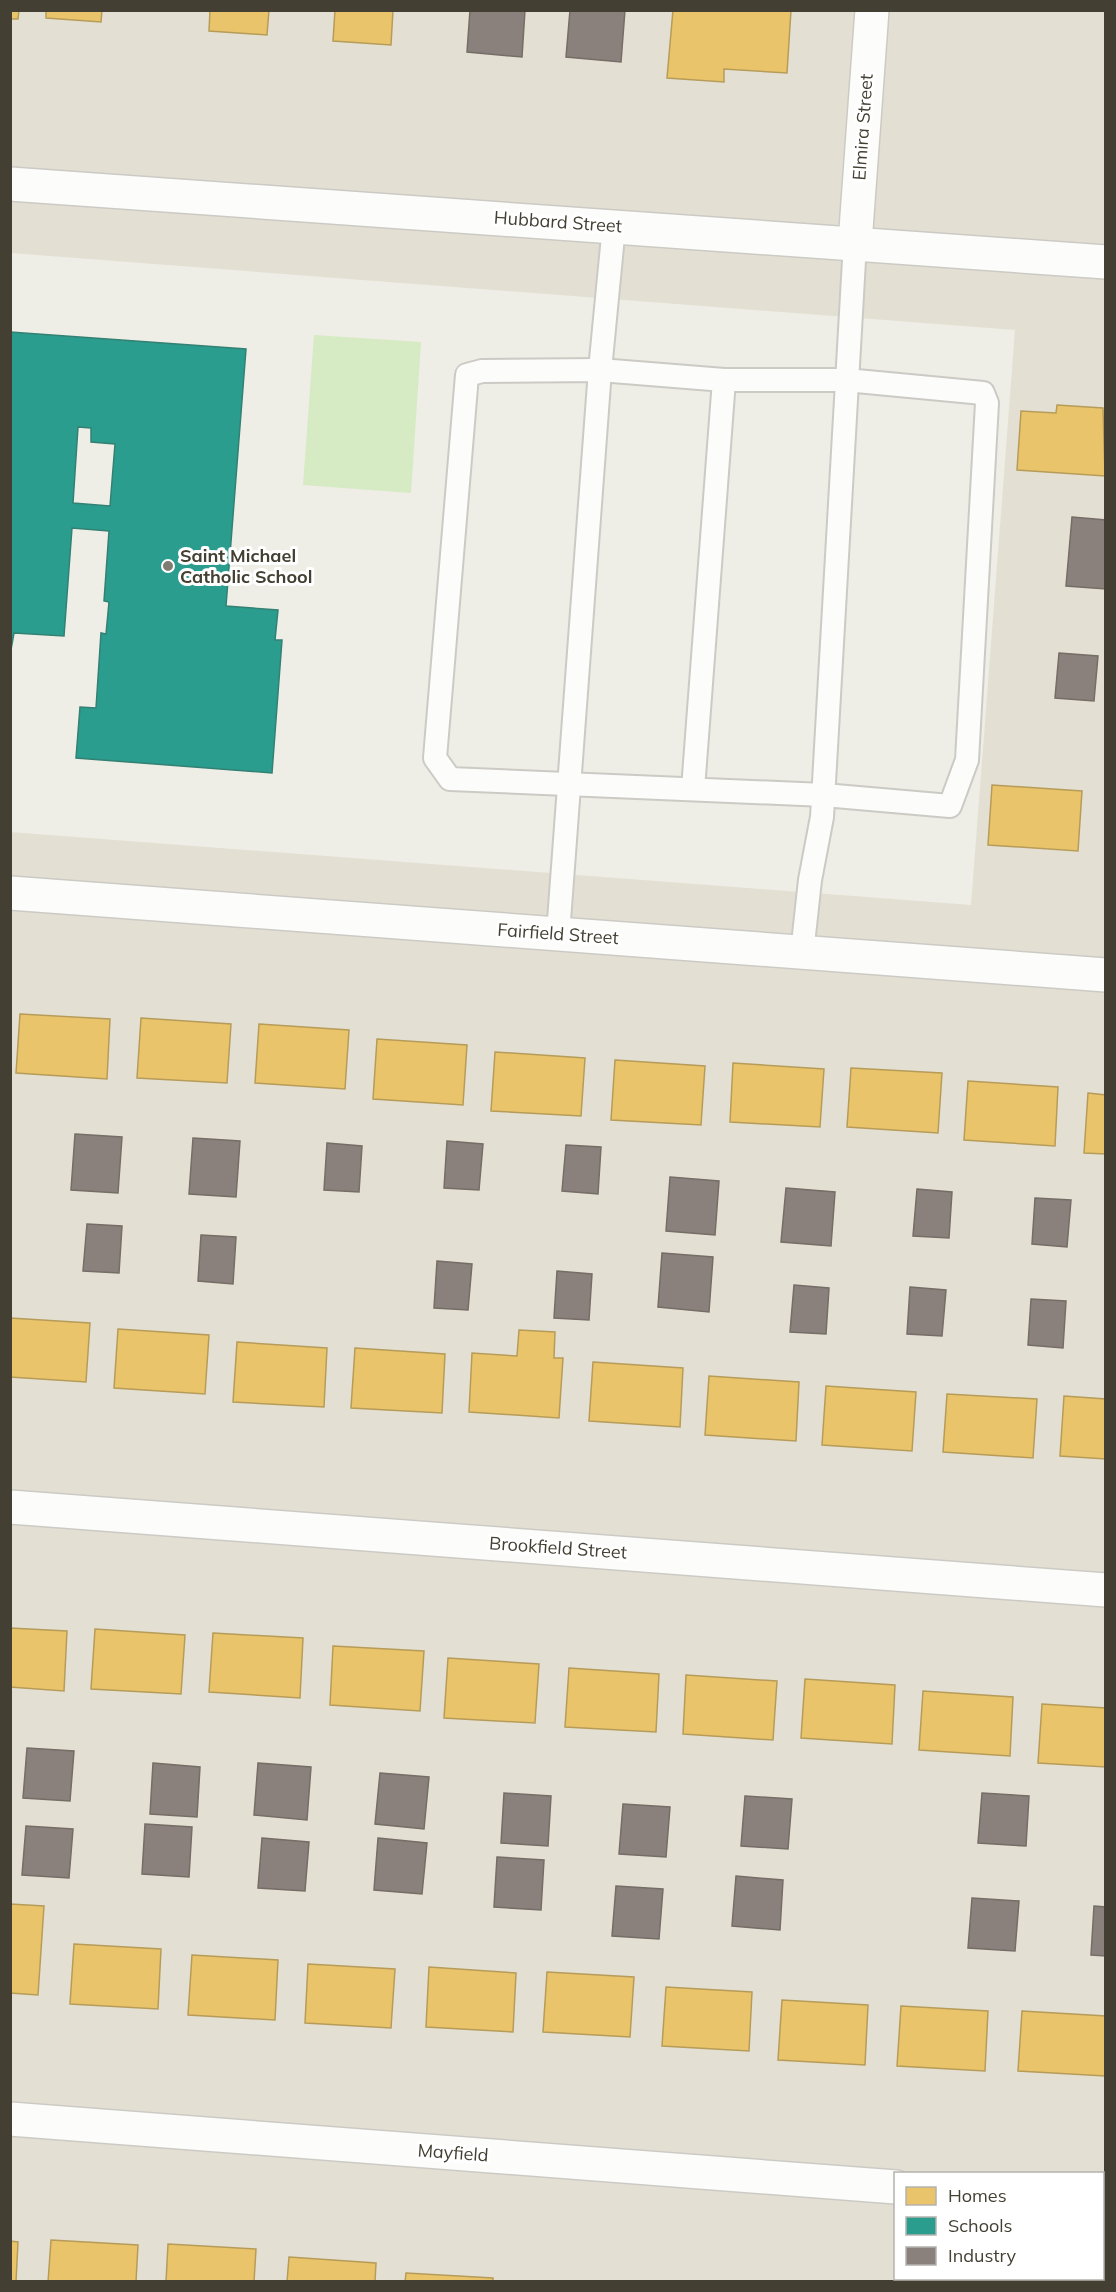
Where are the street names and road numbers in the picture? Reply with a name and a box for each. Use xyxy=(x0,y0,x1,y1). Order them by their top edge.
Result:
street label: Elmira Street xyxy=(847,73,878,181)
street label: Hubbard Street xyxy=(493,206,623,237)
street label: Fairfield Street xyxy=(497,918,619,949)
street label: Brookfield Street xyxy=(488,1531,628,1564)
street label: Mayfield xyxy=(417,2139,489,2166)

